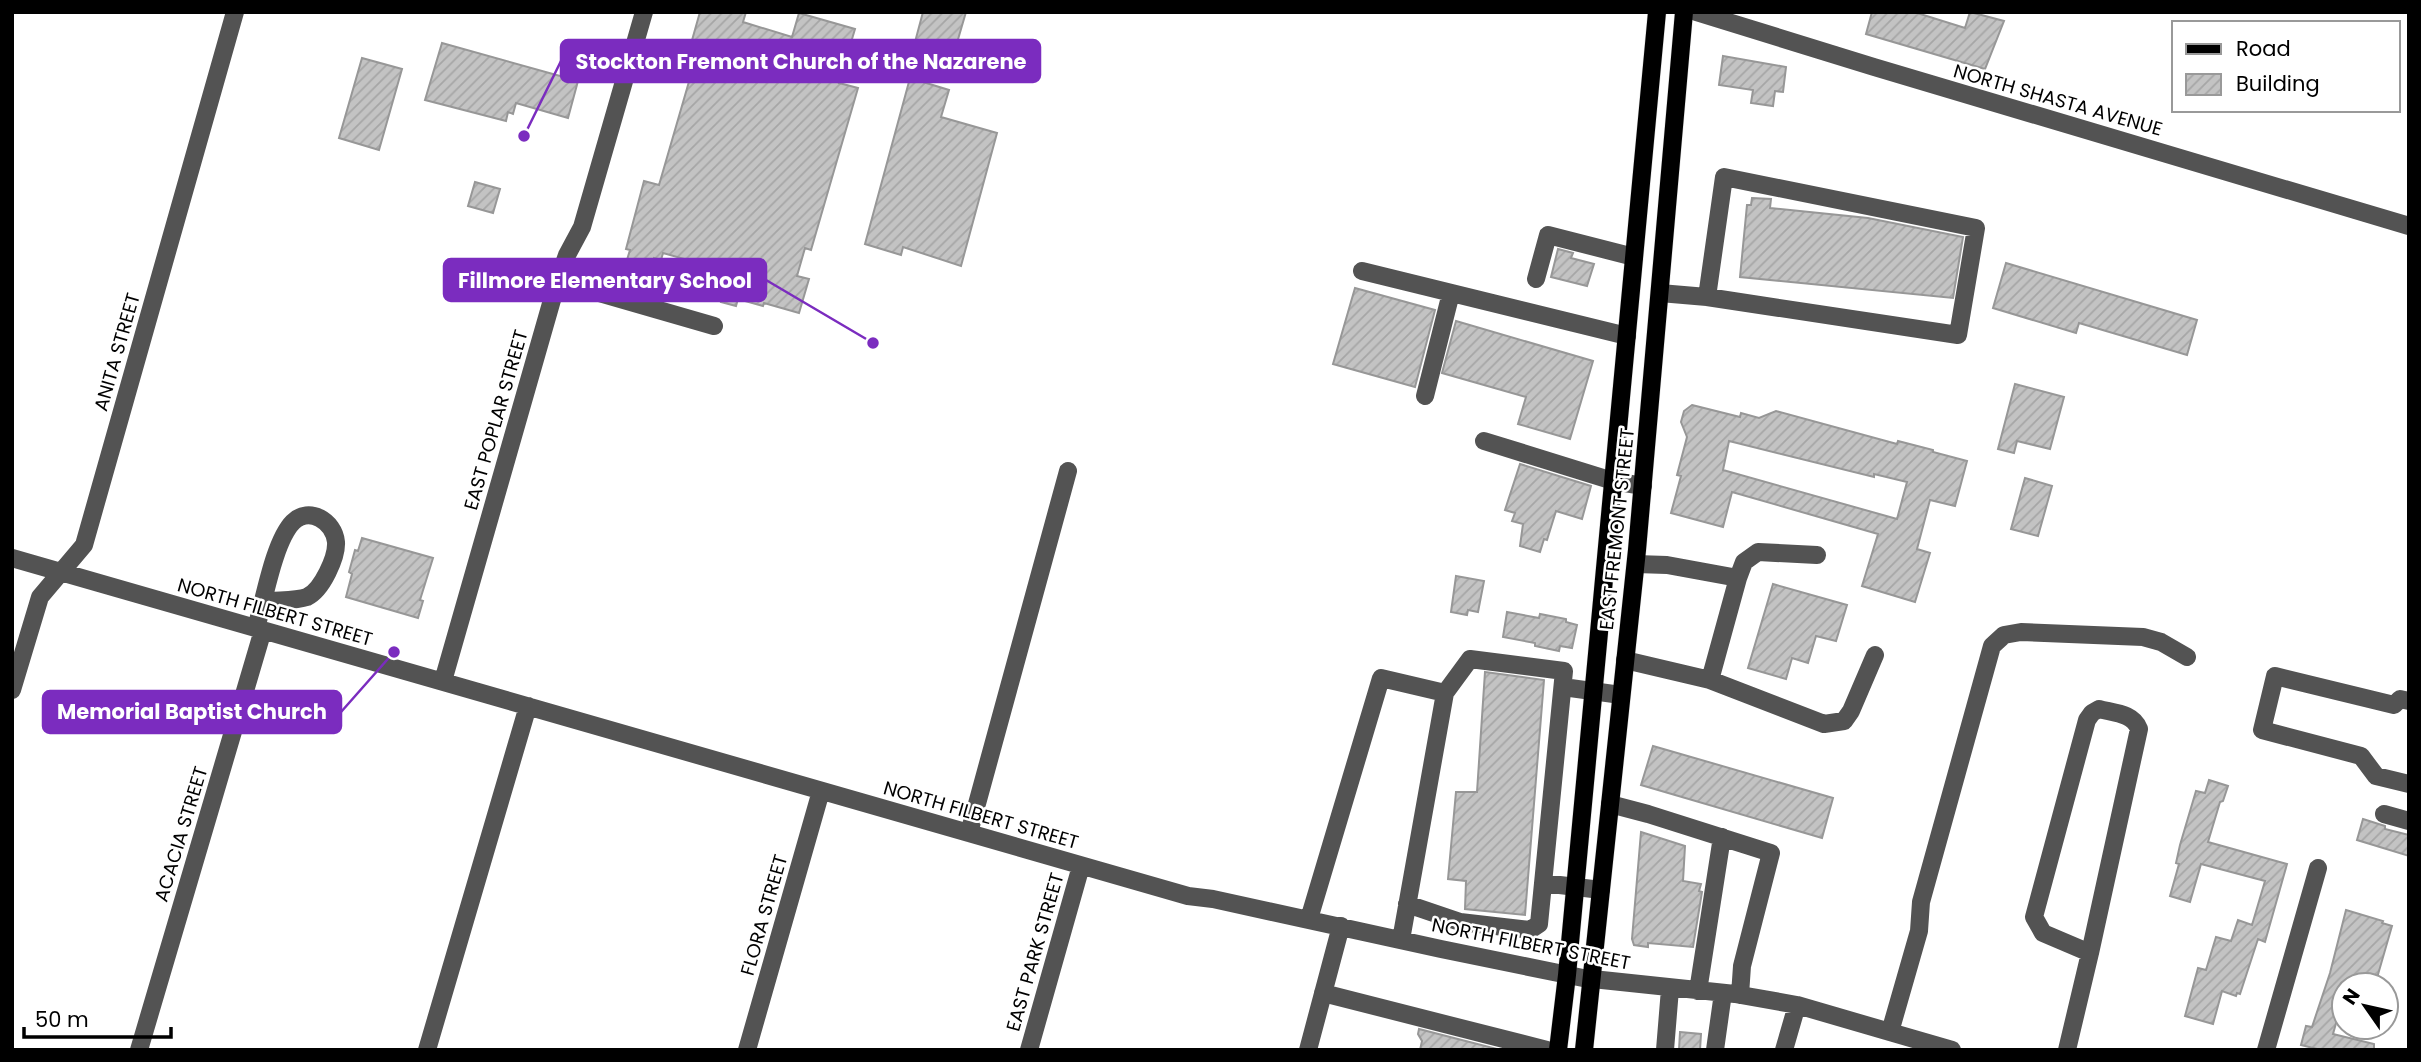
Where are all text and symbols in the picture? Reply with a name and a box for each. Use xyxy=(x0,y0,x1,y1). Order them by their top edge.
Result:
legend xyxy=(2172,21,2400,112)
text: Road xyxy=(2236,34,2291,63)
callout: Stockton Fremont Church of the Nazarene xyxy=(561,40,1040,82)
text: Stockton Fremont Church of the Nazarene xyxy=(576,47,1027,76)
street label: NORTH SHASTA AVENUE xyxy=(1950,57,2166,143)
text: Building xyxy=(2236,69,2320,98)
callout: Fillmore Elementary School xyxy=(444,259,766,301)
text: Fillmore Elementary School xyxy=(458,266,752,295)
street label: ANITA STREET xyxy=(87,290,147,414)
street label: EAST POPLAR STREET xyxy=(457,327,535,513)
street label: EAST FREMONT STREET xyxy=(1593,427,1641,631)
street label: NORTH FILBERT STREET xyxy=(174,571,376,653)
callout: Memorial Baptist Church xyxy=(43,691,341,733)
text: Memorial Baptist Church xyxy=(57,697,327,726)
street label: ACACIA STREET xyxy=(148,763,214,905)
street label: NORTH FILBERT STREET xyxy=(880,774,1082,856)
street label: FLORA STREET xyxy=(734,851,794,979)
street label: EAST PARK STREET xyxy=(999,870,1071,1034)
street label: NORTH FILBERT STREET xyxy=(1429,911,1633,977)
north arrow xyxy=(2330,971,2400,1041)
text: N xyxy=(2336,983,2367,1010)
scale bar xyxy=(24,996,172,1040)
text: 50 m xyxy=(35,1005,89,1034)

